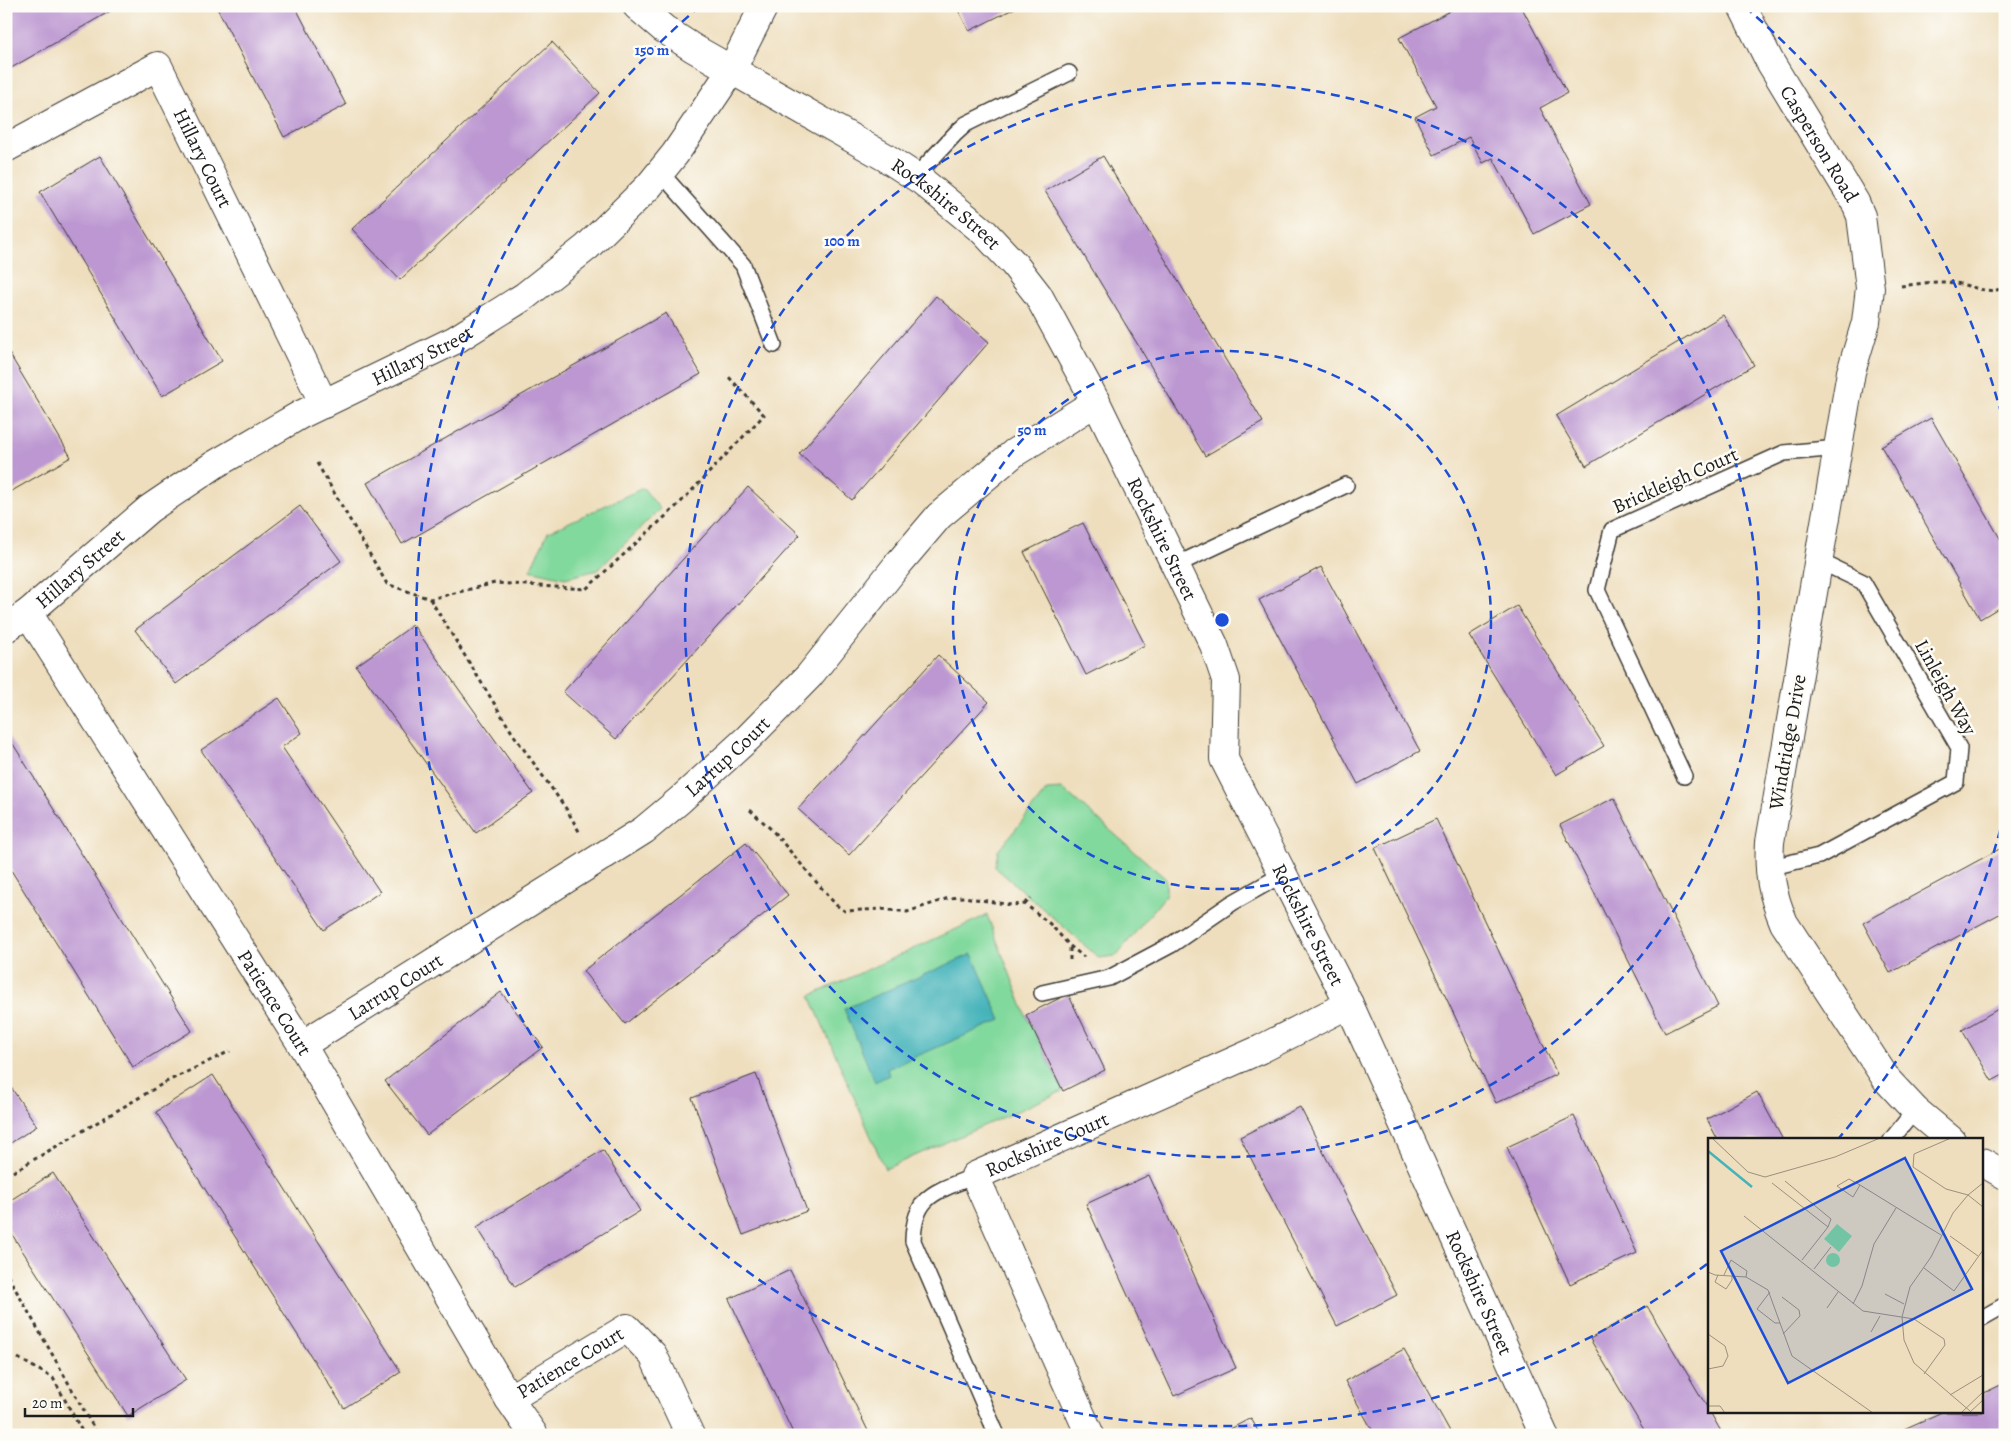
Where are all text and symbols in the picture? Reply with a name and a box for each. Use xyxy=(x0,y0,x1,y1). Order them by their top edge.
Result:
text: 150 m xyxy=(635,40,670,60)
street label: Casperson Road xyxy=(1773,80,1865,207)
street label: Hillary Court xyxy=(167,104,239,213)
street label: Rockshire Street xyxy=(886,152,1007,256)
text: 100 m xyxy=(824,231,860,251)
street label: Hillary Street xyxy=(367,319,478,392)
text: 50 m xyxy=(1017,420,1047,440)
street label: Brickleigh Court xyxy=(1608,441,1743,520)
street label: Rockshire Street xyxy=(1120,473,1204,605)
street label: Hillary Street xyxy=(30,523,131,615)
centre of rings xyxy=(1213,611,1231,629)
street label: Linleigh Way xyxy=(1908,634,1984,741)
street label: Windridge Drive xyxy=(1762,672,1813,813)
street label: Larrup Court xyxy=(679,710,776,803)
street label: Rockshire Street xyxy=(1265,859,1351,991)
street label: Patience Court xyxy=(231,944,318,1061)
street label: Larrup Court xyxy=(343,947,448,1027)
street label: Rockshire Court xyxy=(981,1105,1113,1184)
inset map xyxy=(1708,1138,1984,1414)
street label: Rockshire Street xyxy=(1439,1226,1519,1360)
street label: Patience Court xyxy=(512,1320,629,1405)
scale bar xyxy=(25,1386,132,1418)
text: 20 m xyxy=(32,1393,63,1413)

